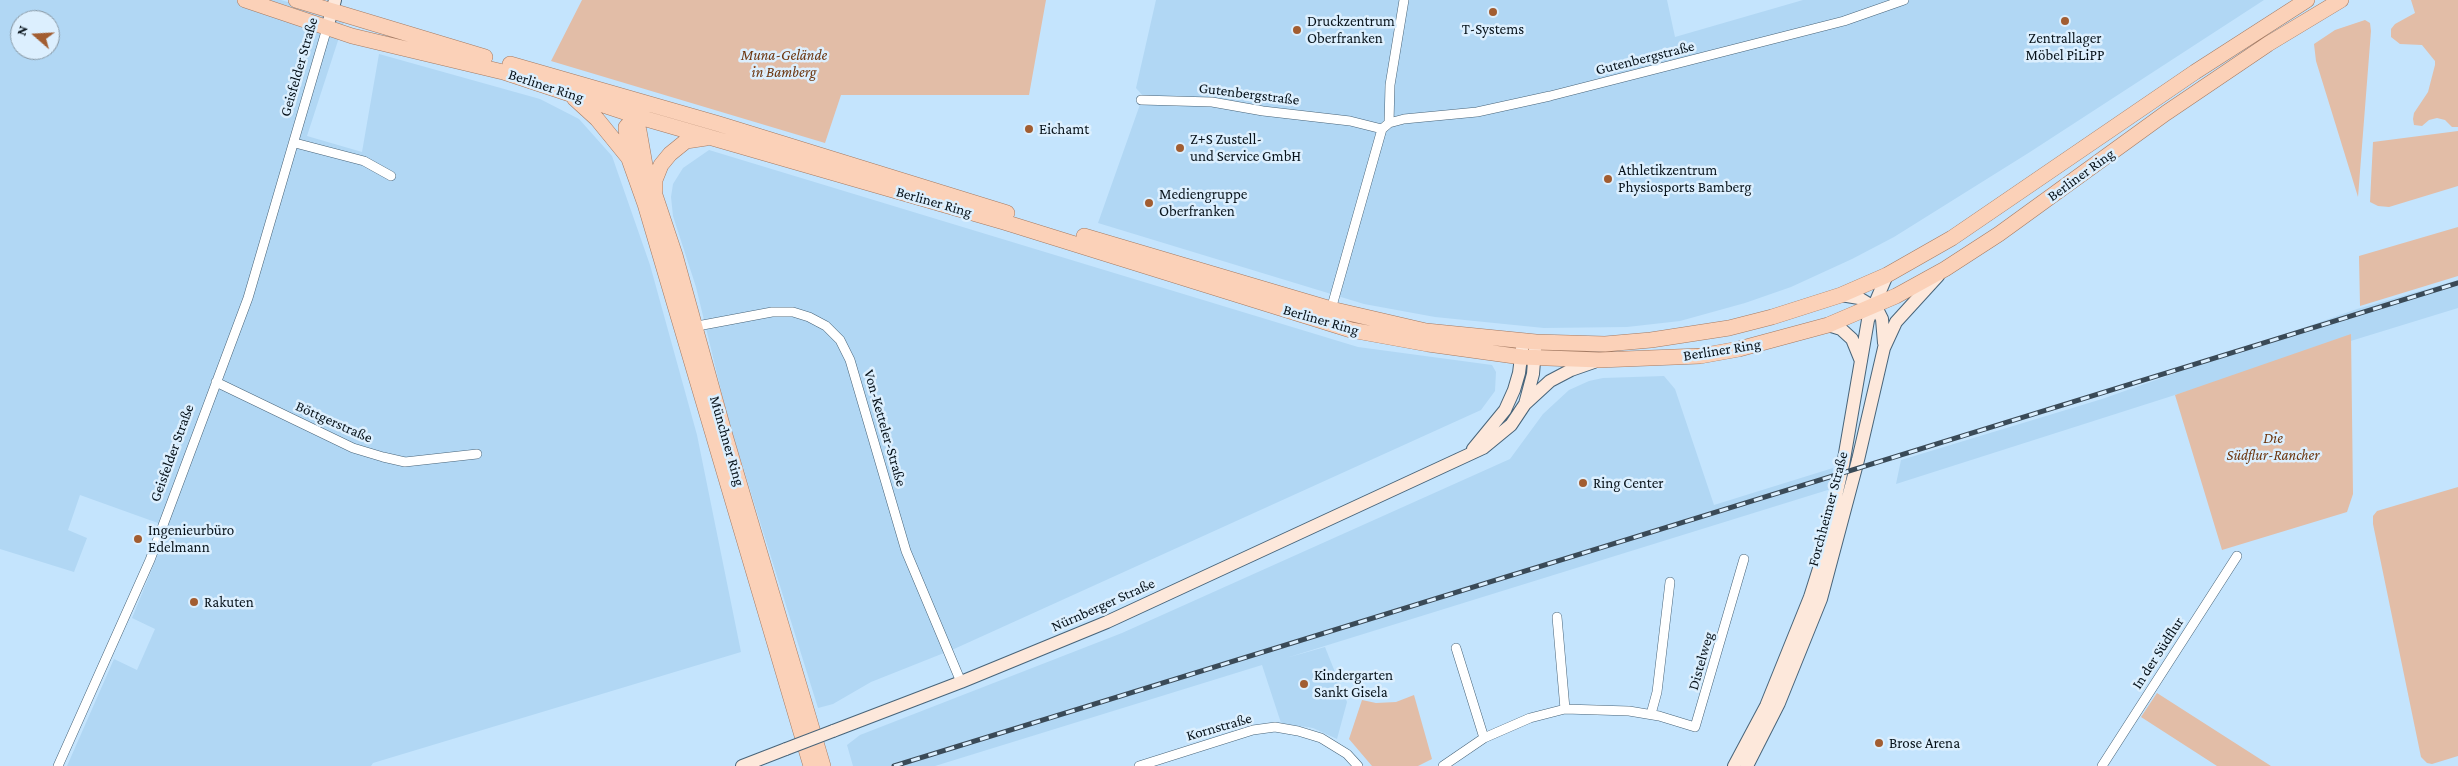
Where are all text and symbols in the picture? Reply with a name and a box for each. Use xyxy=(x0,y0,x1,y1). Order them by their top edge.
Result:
marker: T-Systems xyxy=(1487,6,1499,18)
north arrow xyxy=(10,10,60,60)
place label: Druckzentrum Oberfranken xyxy=(1307,12,1395,47)
street label: Geisfelder Straße xyxy=(276,15,322,119)
marker: Zentrallager Möbel PiLiPP xyxy=(2059,15,2071,27)
place label: T-Systems xyxy=(1462,20,1524,38)
text: N xyxy=(13,23,31,38)
marker: Druckzentrum Oberfranken xyxy=(1291,24,1303,36)
place label: Zentrallager Möbel PiLiPP xyxy=(2026,29,2104,64)
street label: Gutenbergstraße xyxy=(1594,37,1696,79)
park label: Muna-Gelände in Bamberg xyxy=(741,46,827,81)
street label: Berliner Ring xyxy=(506,65,586,107)
street label: Gutenbergstraße xyxy=(1198,79,1300,109)
place label: Eichamt xyxy=(1039,120,1089,138)
marker: Eichamt xyxy=(1023,123,1035,135)
place label: Z+S Zustell- und Service GmbH xyxy=(1190,130,1301,165)
marker: Z+S Zustell- und Service GmbH xyxy=(1174,142,1186,154)
street label: Berliner Ring xyxy=(2044,145,2118,205)
place label: Athletikzentrum Physiosports Bamberg xyxy=(1618,161,1751,196)
marker: Athletikzentrum Physiosports Bamberg xyxy=(1602,173,1614,185)
street label: Berliner Ring xyxy=(894,183,974,221)
place label: Mediengruppe Oberfranken xyxy=(1159,185,1247,220)
marker: Mediengruppe Oberfranken xyxy=(1143,197,1155,209)
street label: Berliner Ring xyxy=(1281,301,1361,339)
street label: Berliner Ring xyxy=(1682,335,1762,365)
street label: Von-Ketteler-Straße xyxy=(860,368,910,488)
street label: Münchner Ring xyxy=(706,394,748,488)
street label: Böttgerstraße xyxy=(293,397,375,447)
street label: Geisfelder Straße xyxy=(146,402,198,504)
park label: Die Südflur-Rancher xyxy=(2226,429,2320,464)
street label: Forchheimer Straße xyxy=(1804,450,1852,568)
place label: Ring Center xyxy=(1593,474,1664,492)
marker: Ring Center xyxy=(1577,477,1589,489)
place label: Ingenieurbüro Edelmann xyxy=(148,521,234,556)
marker: Ingenieurbüro Edelmann xyxy=(132,533,144,545)
street label: Nürnberger Straße xyxy=(1048,574,1158,636)
place label: Rakuten xyxy=(204,593,254,611)
marker: Rakuten xyxy=(188,596,200,608)
street label: In der Südflur xyxy=(2128,614,2188,692)
street label: Distelweg xyxy=(1684,630,1718,692)
place label: Kindergarten Sankt Gisela xyxy=(1314,666,1393,701)
marker: Kindergarten Sankt Gisela xyxy=(1298,678,1310,690)
street label: Kornstraße xyxy=(1184,709,1254,745)
place label: Brose Arena xyxy=(1889,734,1960,752)
marker: Brose Arena xyxy=(1873,737,1885,749)

